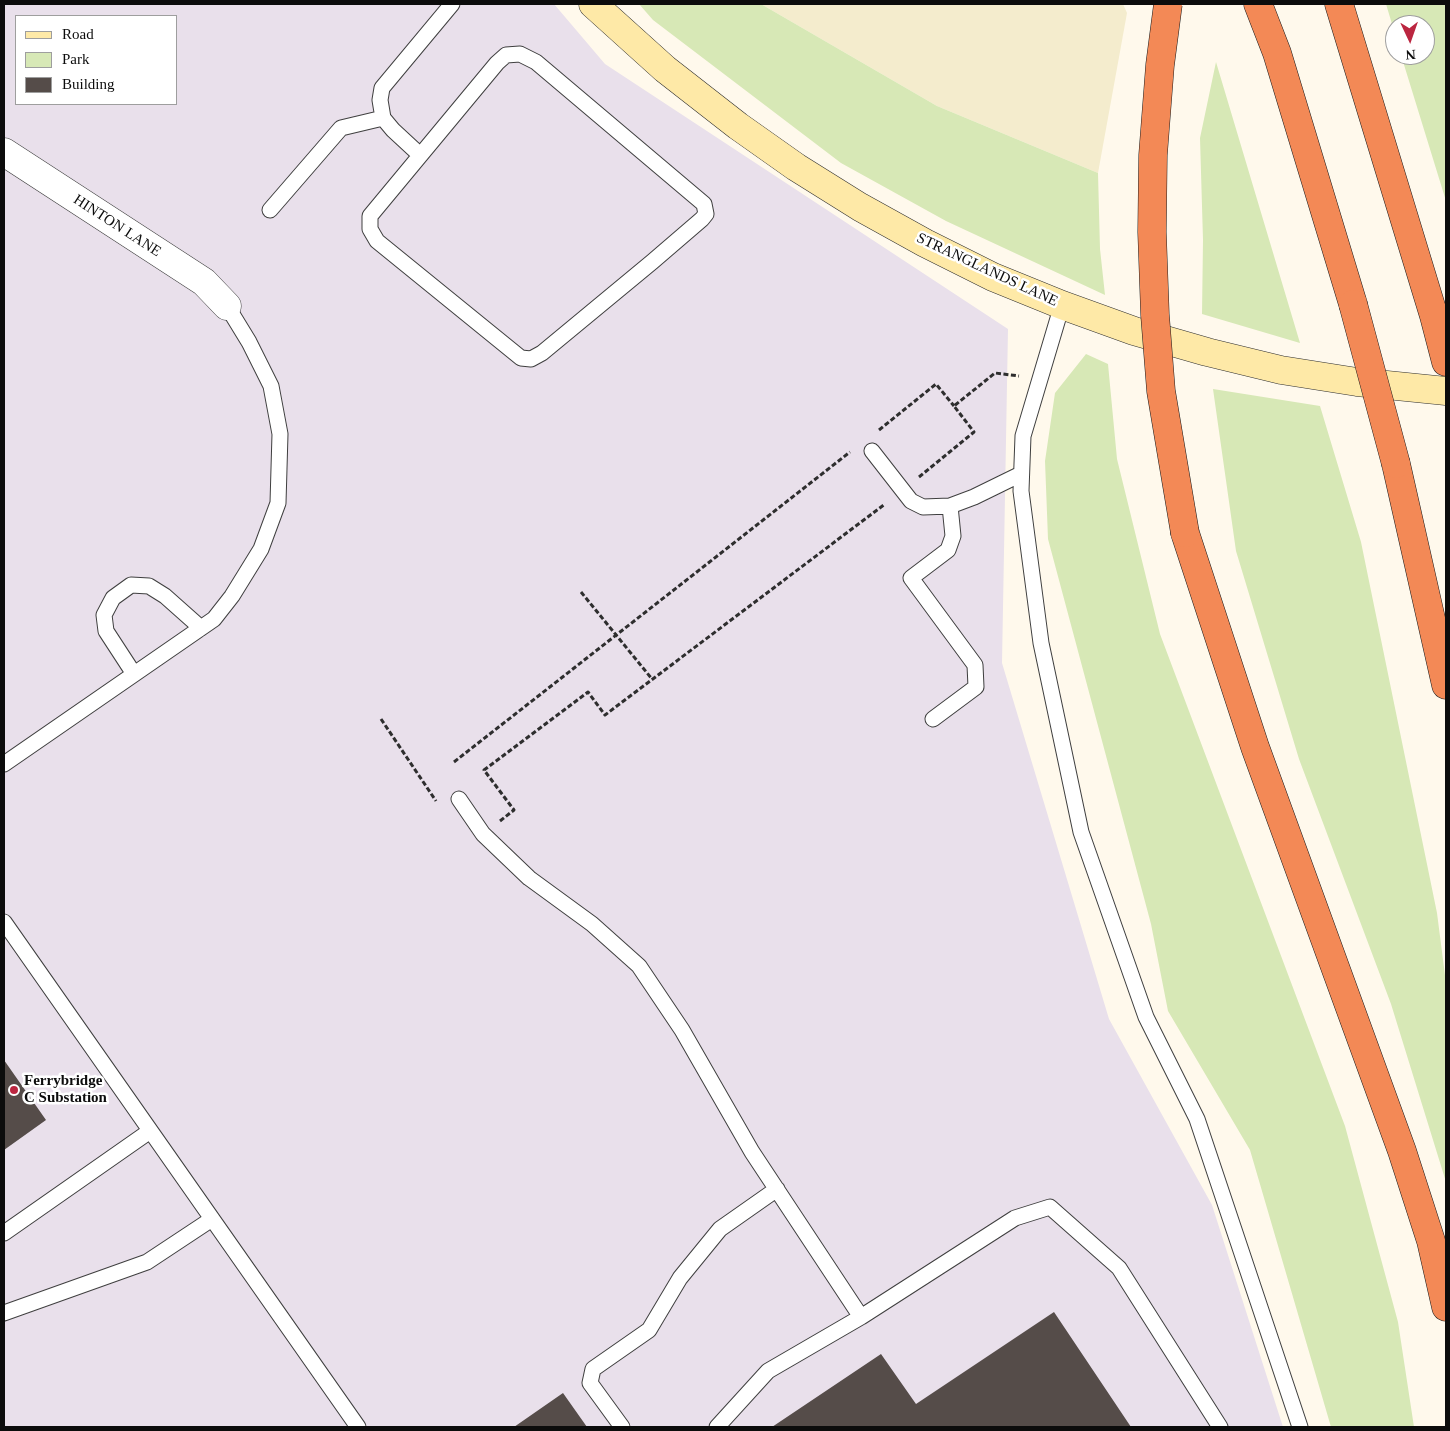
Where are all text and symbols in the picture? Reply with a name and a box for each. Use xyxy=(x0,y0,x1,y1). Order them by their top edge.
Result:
legend xyxy=(15,15,178,105)
north arrow xyxy=(1385,15,1435,65)
text: Road xyxy=(62,26,94,42)
text: N xyxy=(1405,47,1416,62)
text: Park xyxy=(62,51,90,67)
text: Building xyxy=(62,76,115,92)
street label: HINTON LANE xyxy=(70,191,164,261)
street label: STRANGLANDS LANE xyxy=(914,229,1060,311)
place label: Ferrybridge C Substation xyxy=(24,1072,107,1107)
marker: Ferrybridge C Substation xyxy=(8,1084,20,1096)

